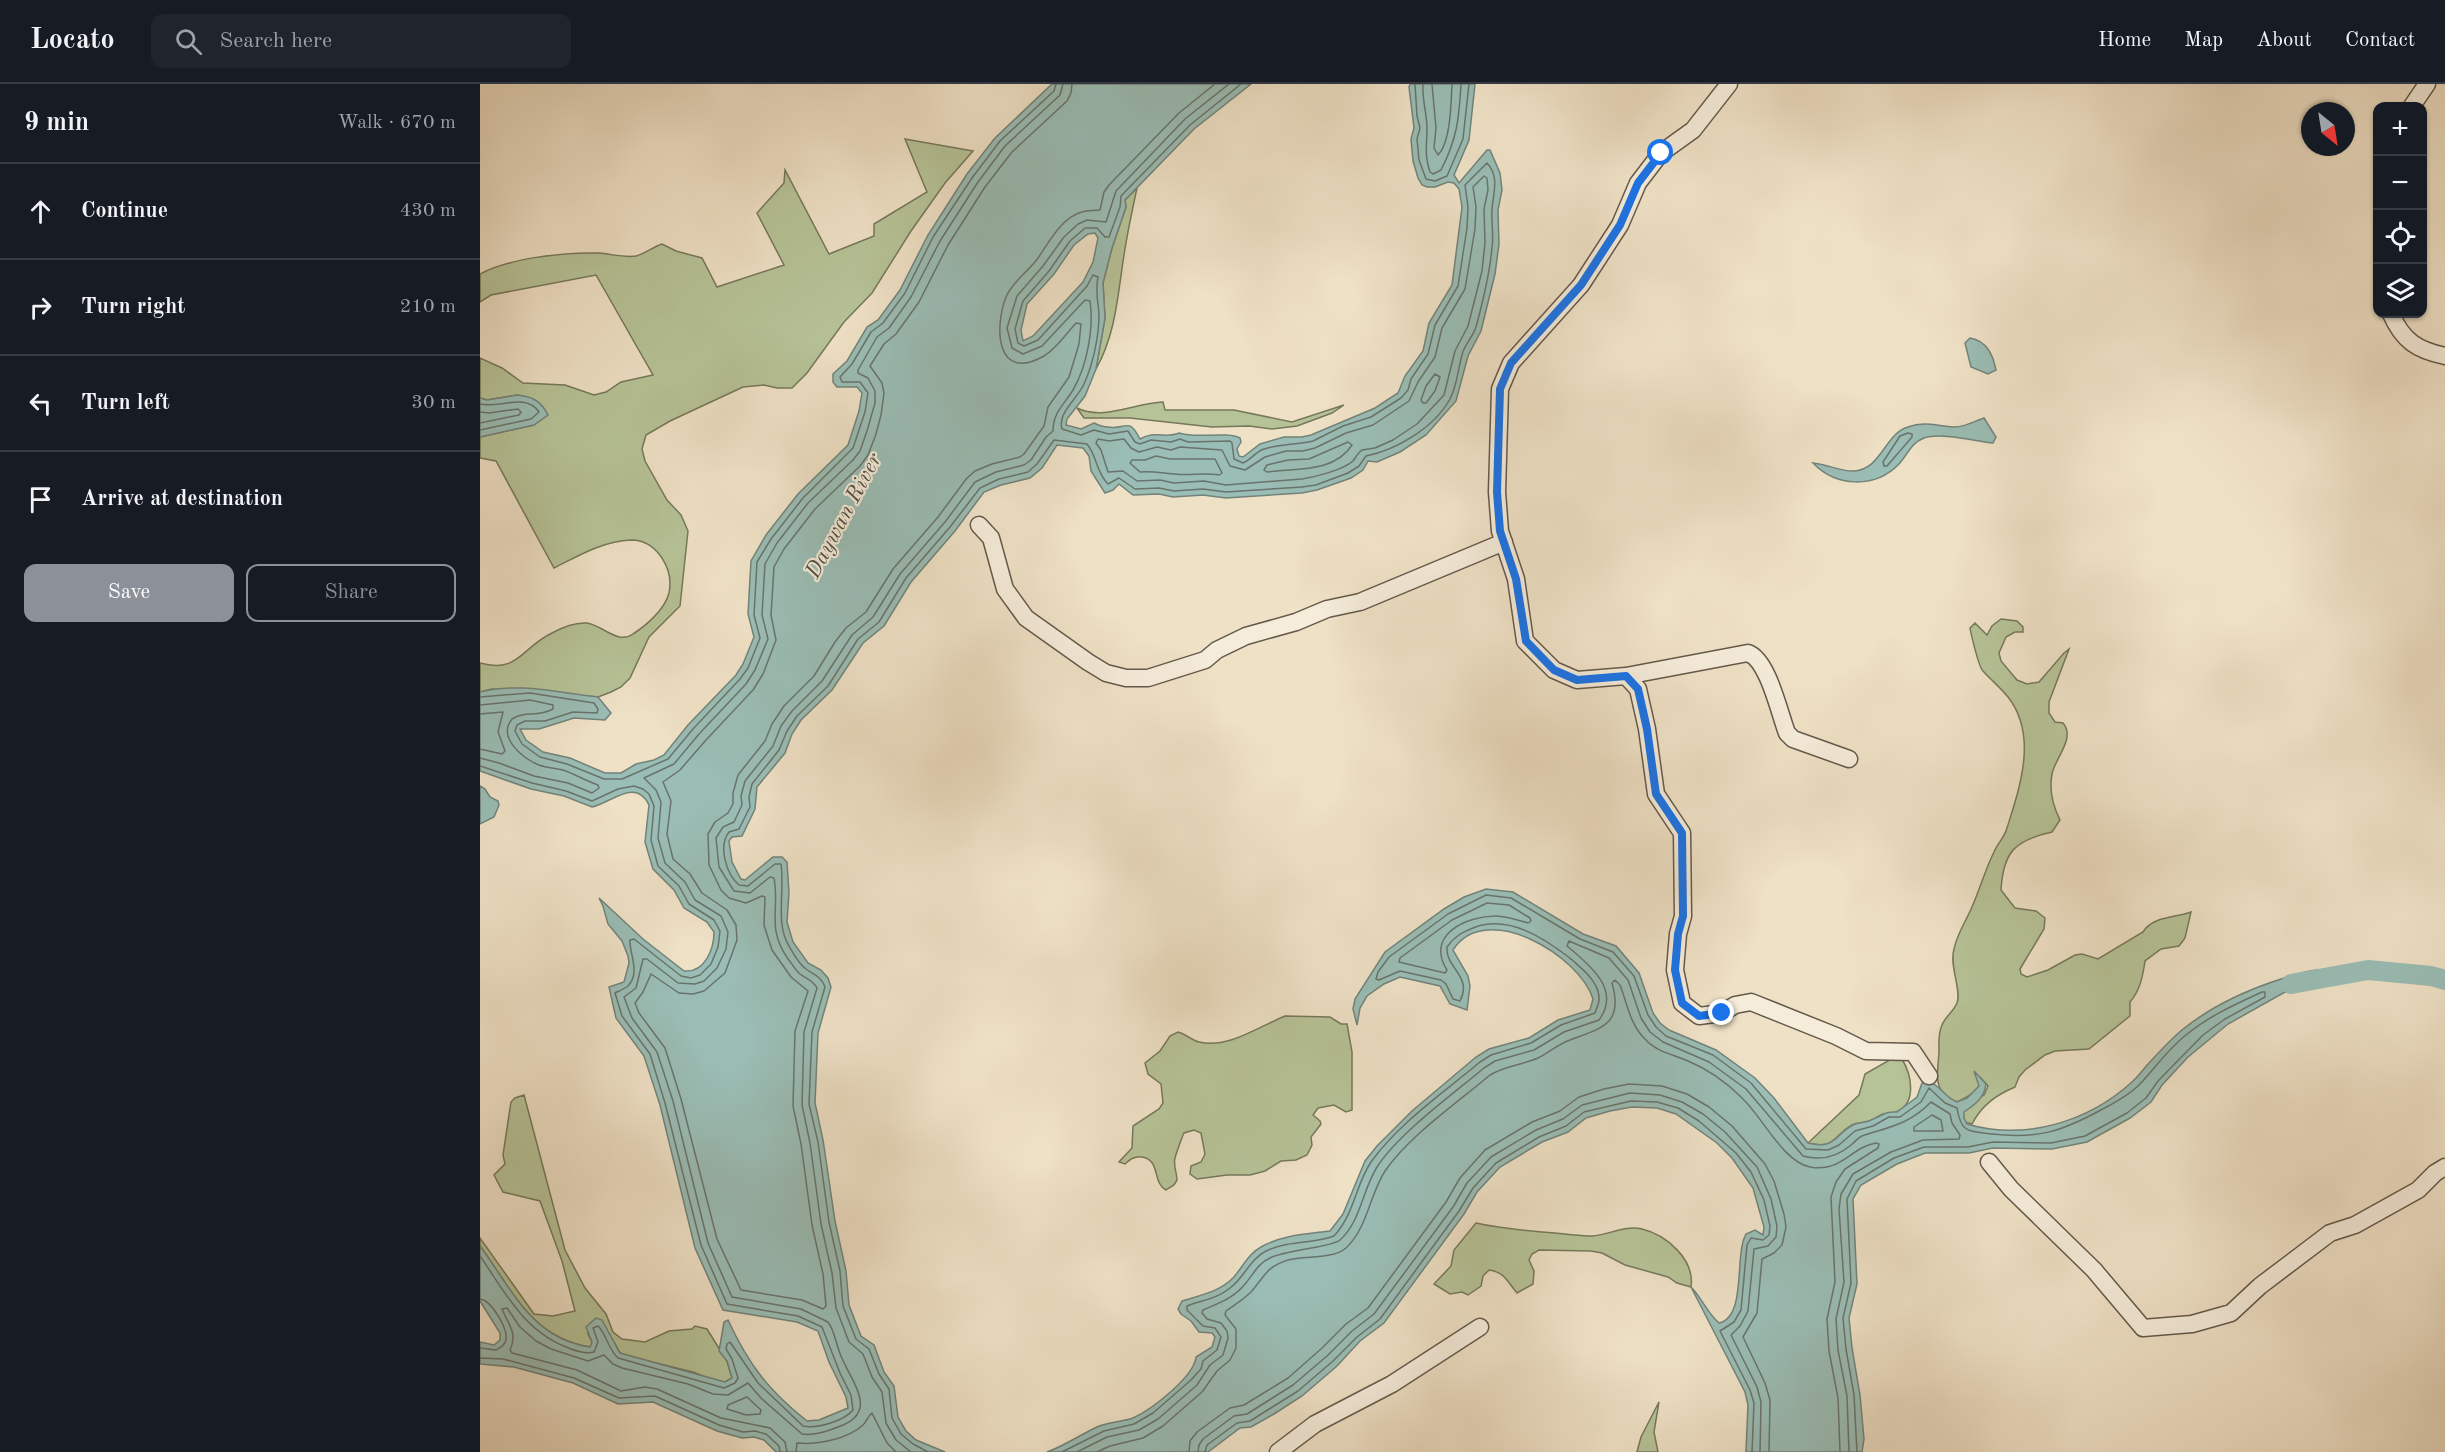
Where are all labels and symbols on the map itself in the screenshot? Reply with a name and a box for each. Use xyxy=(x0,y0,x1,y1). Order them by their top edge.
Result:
north arrow xyxy=(2301,102,2355,156)
route start xyxy=(1647,139,1673,165)
water label: Daywan River xyxy=(801,449,886,583)
route end xyxy=(1708,999,1734,1025)

